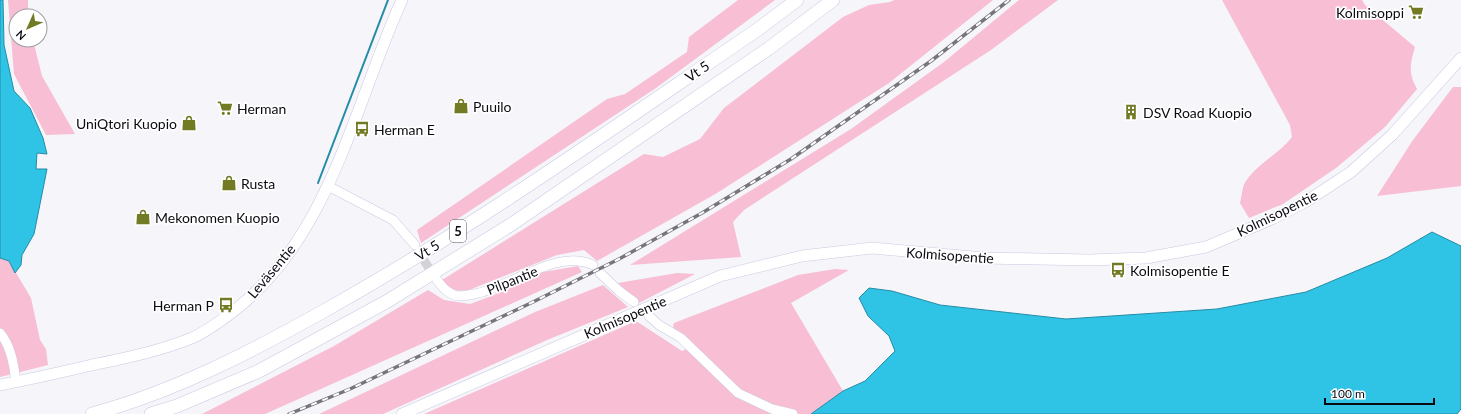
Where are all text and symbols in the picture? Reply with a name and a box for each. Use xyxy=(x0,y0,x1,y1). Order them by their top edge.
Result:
supermarket icon: Kolmisoppi xyxy=(1407,3,1425,21)
place label: Kolmisoppi xyxy=(1336,4,1404,21)
north arrow xyxy=(8,8,48,48)
text: N xyxy=(13,28,28,43)
street label: Vt 5 xyxy=(682,57,712,85)
shop icon: Puuilo xyxy=(452,97,470,115)
place label: Puuilo xyxy=(473,98,512,115)
supermarket icon: Herman xyxy=(216,99,234,117)
place label: Herman xyxy=(237,100,286,117)
building icon: DSV Road Kuopio xyxy=(1122,103,1140,121)
place label: DSV Road Kuopio xyxy=(1143,104,1252,121)
shop icon: UniQtori Kuopio xyxy=(180,114,198,132)
place label: UniQtori Kuopio xyxy=(76,115,177,132)
bus stop icon: Herman E xyxy=(353,120,371,138)
place label: Herman E xyxy=(374,121,435,138)
shop icon: Rusta xyxy=(220,174,238,192)
place label: Rusta xyxy=(241,175,275,192)
street label: Kolmisopentie xyxy=(1234,186,1320,240)
shop icon: Mekonomen Kuopio xyxy=(134,208,152,226)
place label: Mekonomen Kuopio xyxy=(155,209,280,226)
road number: 5 xyxy=(450,220,466,242)
street label: Vt 5 xyxy=(412,236,442,264)
street label: Leväsentie xyxy=(244,241,298,301)
street label: Kolmisopentie xyxy=(906,243,994,267)
bus stop icon: Kolmisopentie E xyxy=(1109,261,1127,279)
street label: Pilpantie xyxy=(484,262,540,298)
place label: Kolmisopentie E xyxy=(1130,262,1230,279)
street label: Kolmisopentie xyxy=(581,292,669,342)
bus stop icon: Herman P xyxy=(217,296,235,314)
place label: Herman P xyxy=(153,297,214,314)
scale bar xyxy=(1325,380,1434,406)
text: 100 m xyxy=(1331,386,1365,401)

